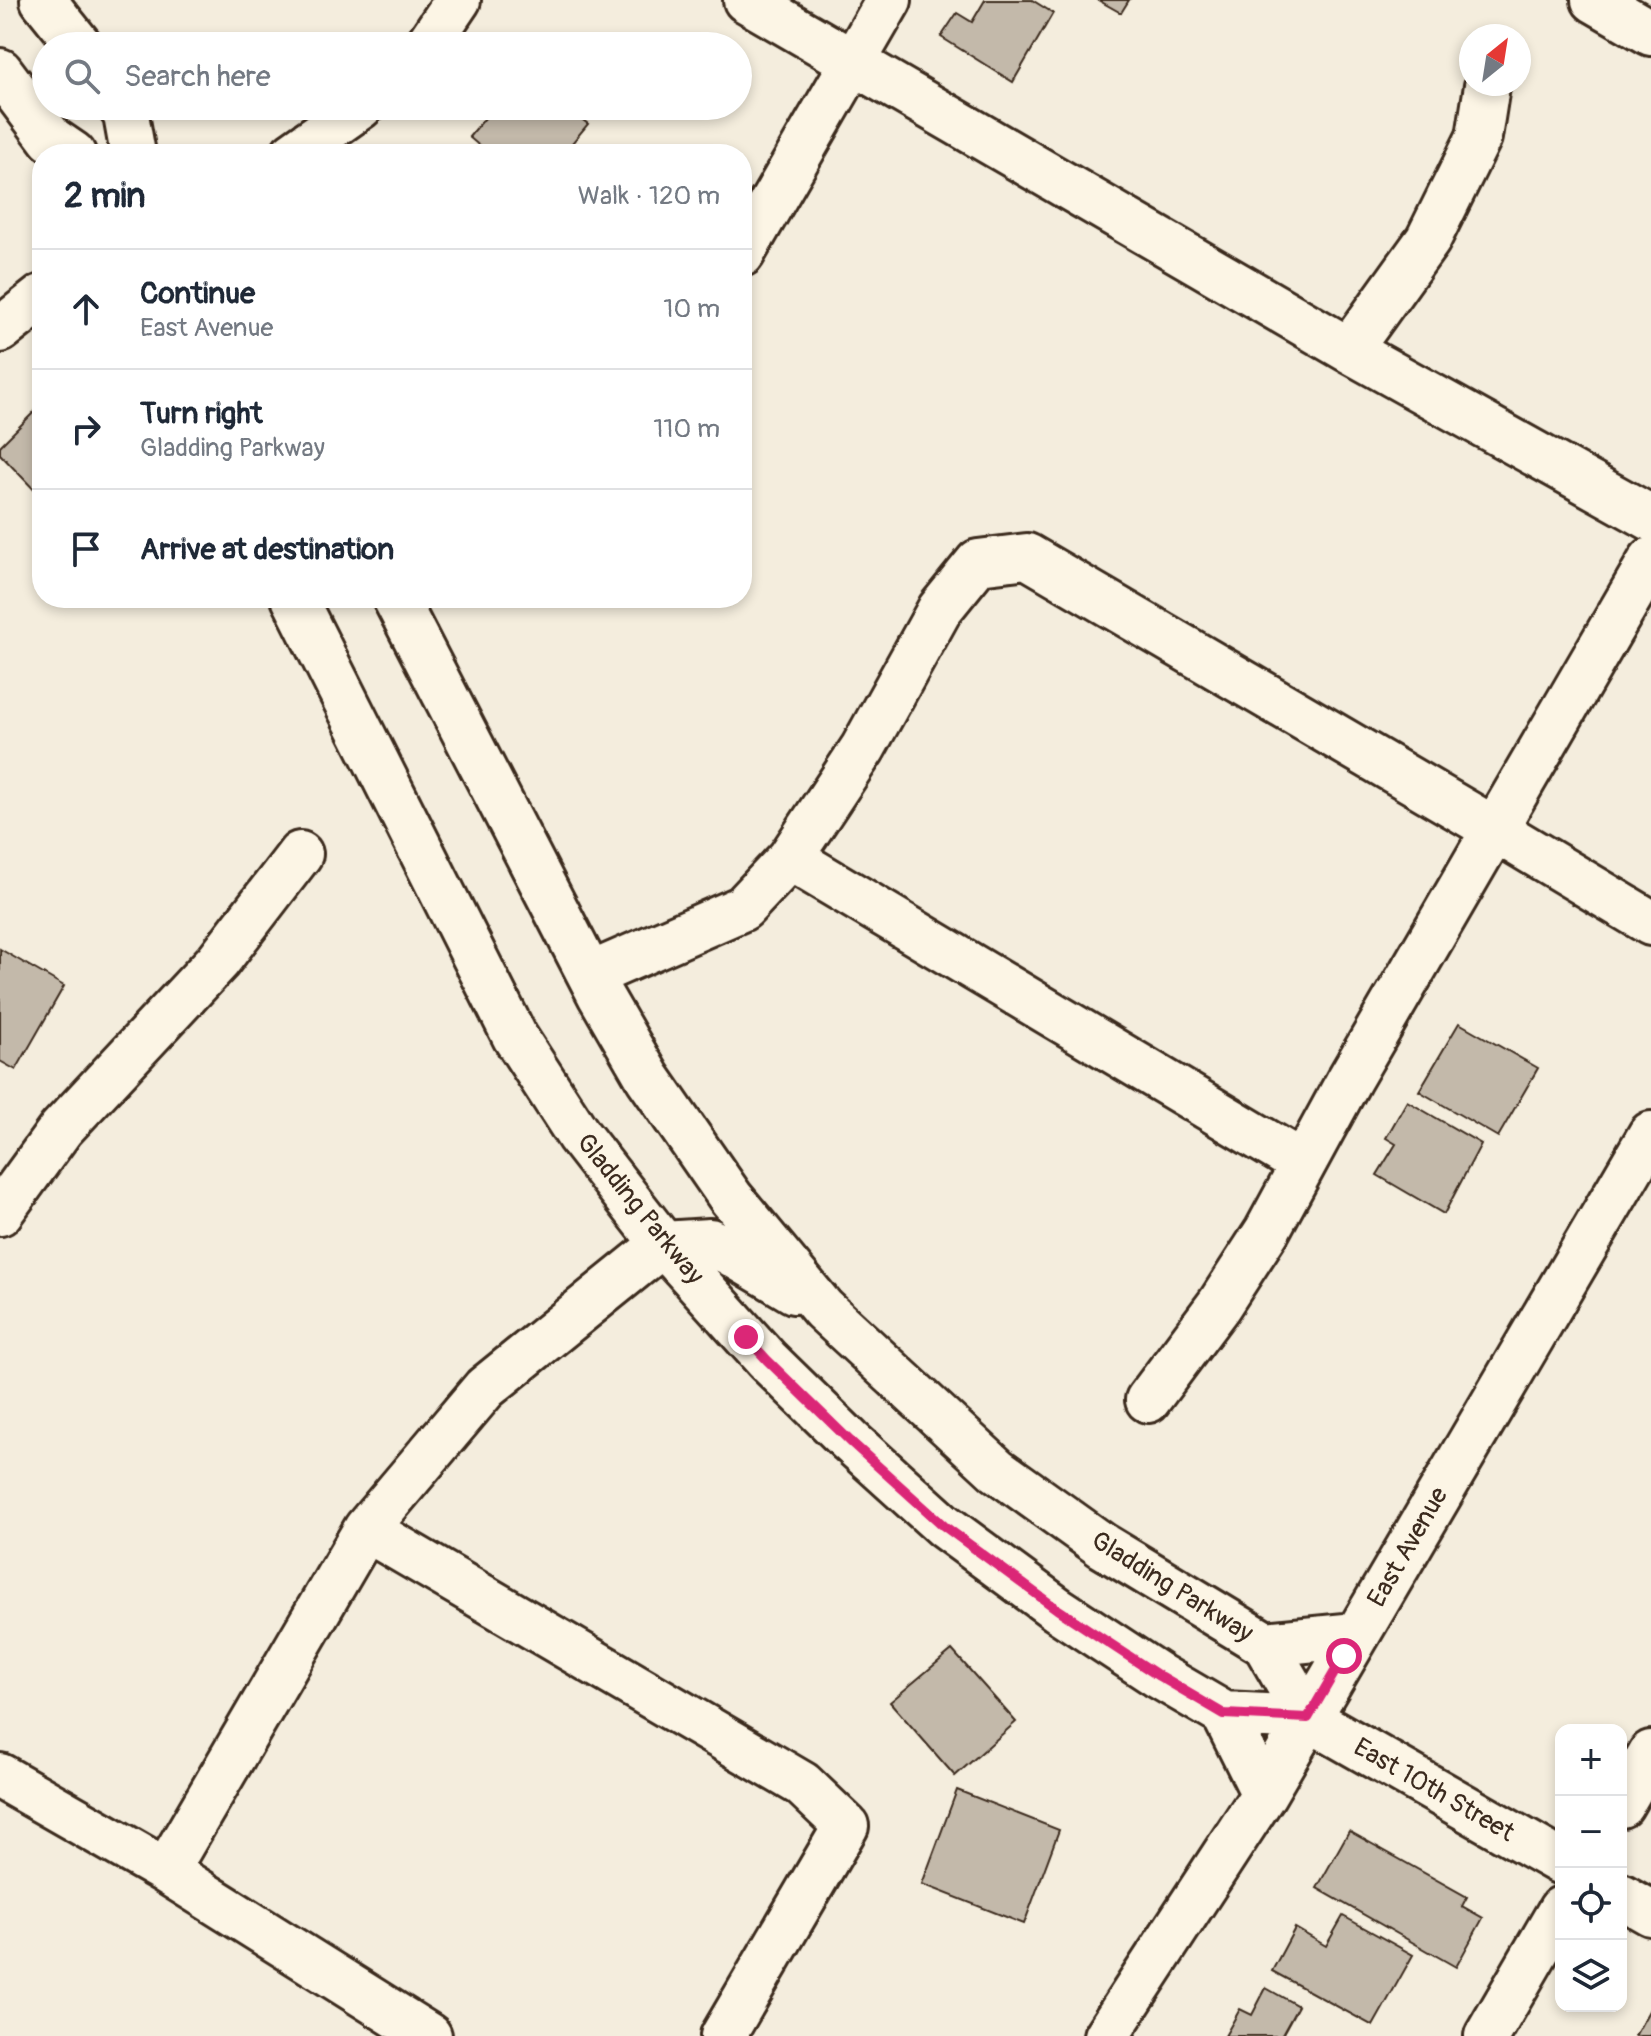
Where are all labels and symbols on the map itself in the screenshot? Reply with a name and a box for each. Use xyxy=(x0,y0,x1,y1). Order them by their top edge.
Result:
north arrow xyxy=(1459,24,1531,96)
street label: Gladding Parkway xyxy=(569,1127,711,1291)
route end xyxy=(728,1319,764,1355)
street label: East Avenue xyxy=(1361,1481,1455,1613)
street label: Gladding Parkway xyxy=(1085,1524,1259,1650)
route start xyxy=(1326,1638,1362,1674)
street label: East 10th Street xyxy=(1348,1731,1520,1849)

